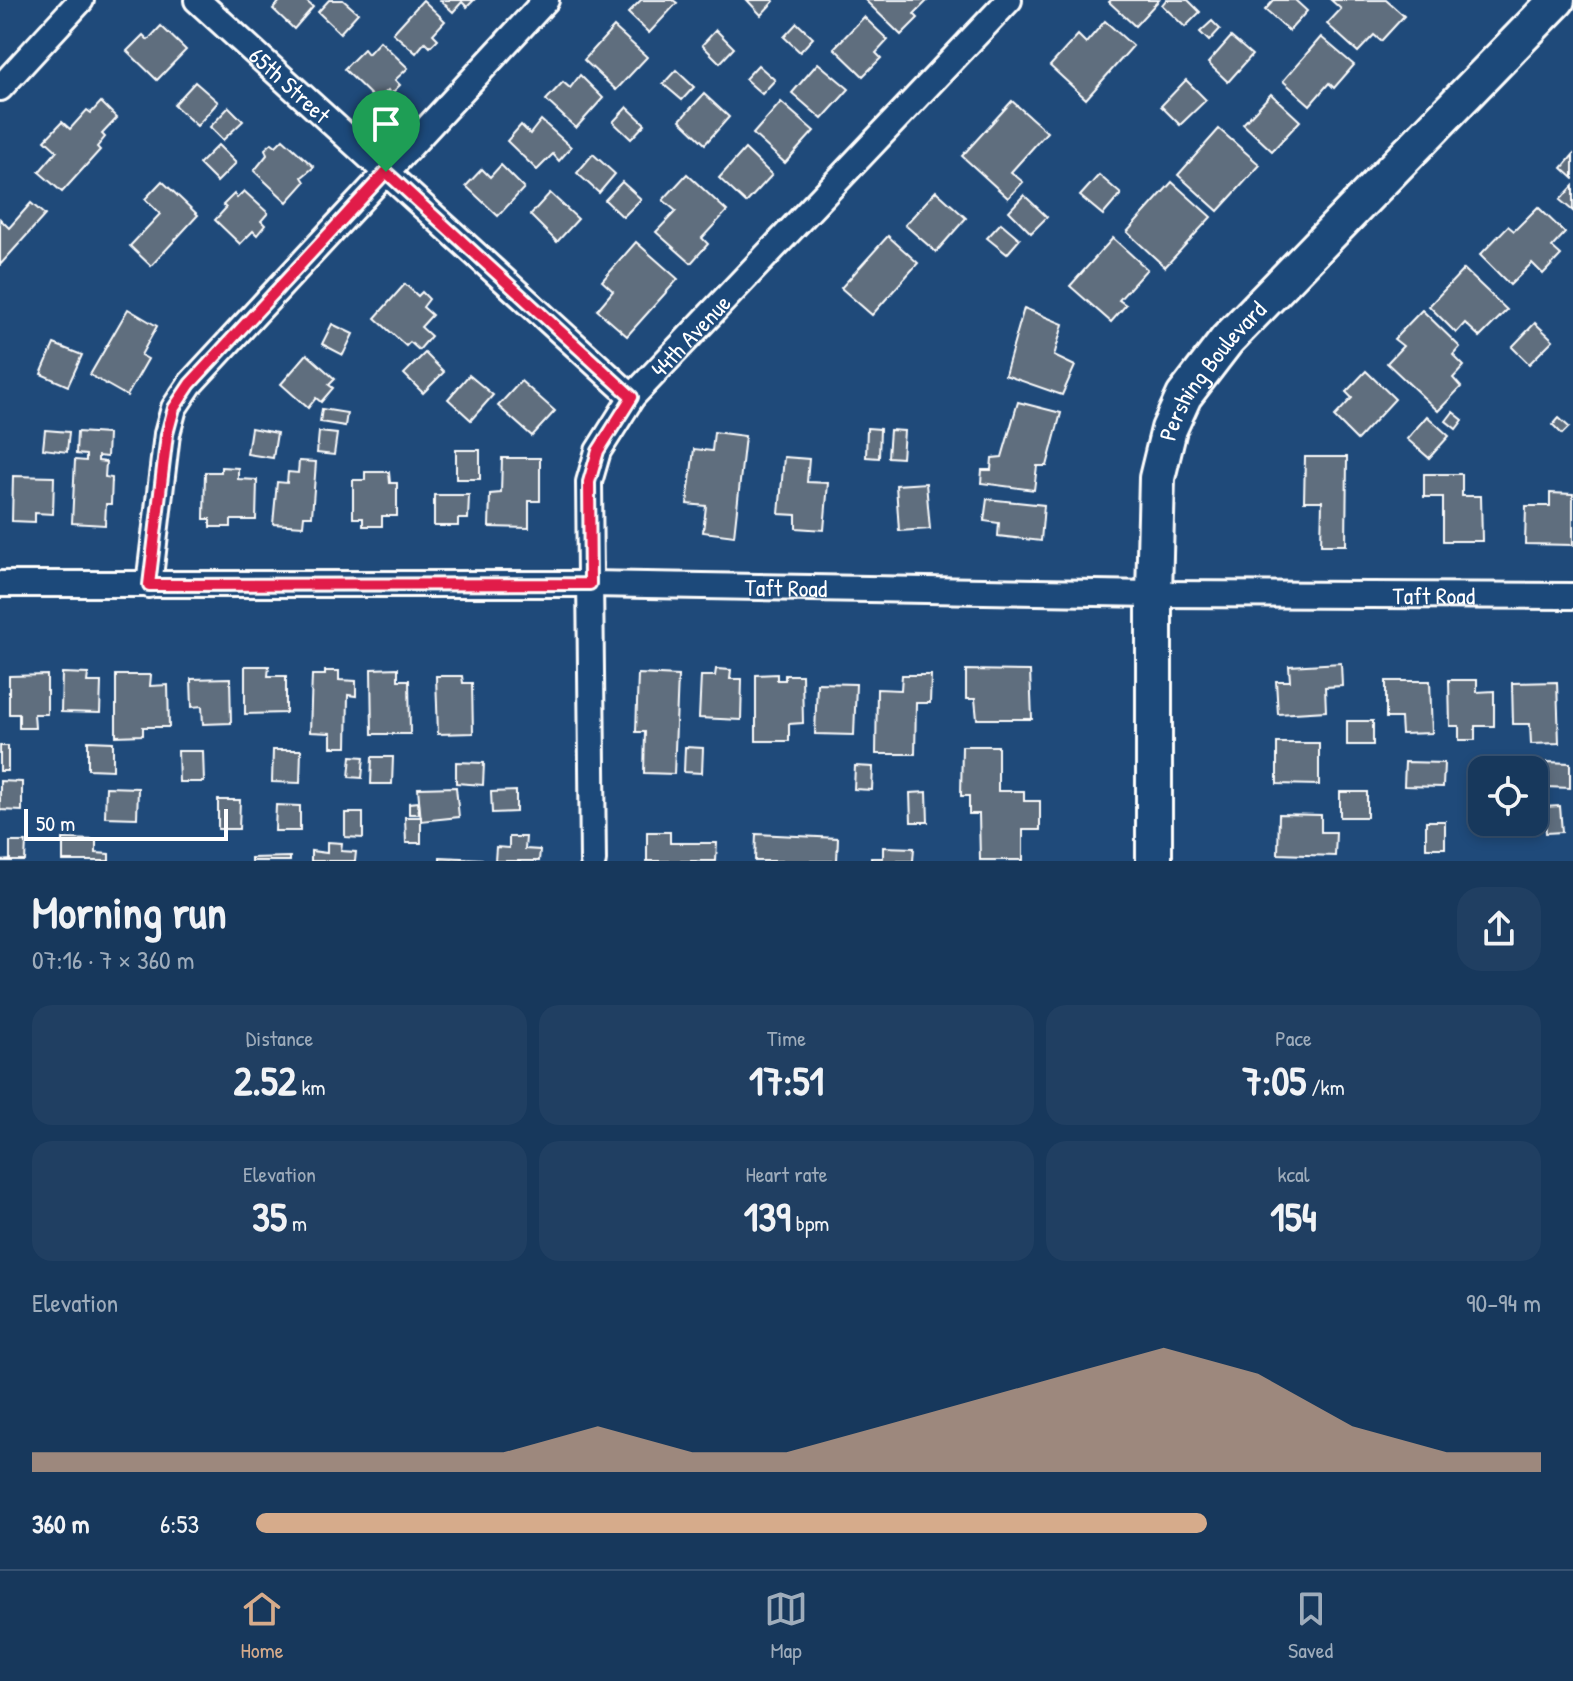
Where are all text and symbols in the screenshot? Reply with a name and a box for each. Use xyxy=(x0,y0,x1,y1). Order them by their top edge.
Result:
street label: 65th Street xyxy=(243,40,338,131)
pin xyxy=(352,90,420,172)
icon: arrive xyxy=(364,102,408,146)
street label: 44th Avenue xyxy=(643,287,738,384)
street label: Pershing Boulevard xyxy=(1151,293,1273,444)
street label: Taft Road xyxy=(744,571,827,604)
street label: Taft Road xyxy=(1393,579,1475,612)
map controls xyxy=(1468,756,1548,836)
button: locate xyxy=(1468,756,1548,836)
scale bar xyxy=(24,805,228,841)
text: 50 m xyxy=(36,808,75,838)
text: Morning run xyxy=(32,882,227,942)
button: share xyxy=(1457,887,1541,971)
text: 07:16 · 7 × 360 m xyxy=(32,942,194,977)
text: Distance xyxy=(246,1023,313,1053)
text: Time xyxy=(767,1023,806,1053)
text: Pace xyxy=(1275,1023,1312,1053)
text: 2.52 xyxy=(233,1053,296,1107)
text: 17:51 xyxy=(749,1053,824,1107)
text: 7:05 xyxy=(1242,1053,1306,1107)
text: km xyxy=(296,1072,326,1102)
text: /km xyxy=(1306,1072,1345,1102)
text: Elevation xyxy=(243,1159,316,1189)
text: Heart rate xyxy=(745,1159,828,1189)
text: kcal xyxy=(1277,1159,1310,1189)
text: 35 xyxy=(252,1189,287,1243)
text: 139 xyxy=(744,1189,791,1243)
text: 154 xyxy=(1270,1189,1317,1243)
text: m xyxy=(287,1208,307,1238)
text: bpm xyxy=(791,1208,829,1238)
text: Elevation xyxy=(32,1285,118,1320)
text: 90–94 m xyxy=(1466,1285,1541,1320)
text: 360 m xyxy=(32,1506,89,1541)
text: 6:53 xyxy=(160,1506,199,1541)
tab: Home xyxy=(240,1587,284,1665)
tab: Map xyxy=(764,1587,808,1665)
tab: Saved xyxy=(1288,1587,1333,1665)

